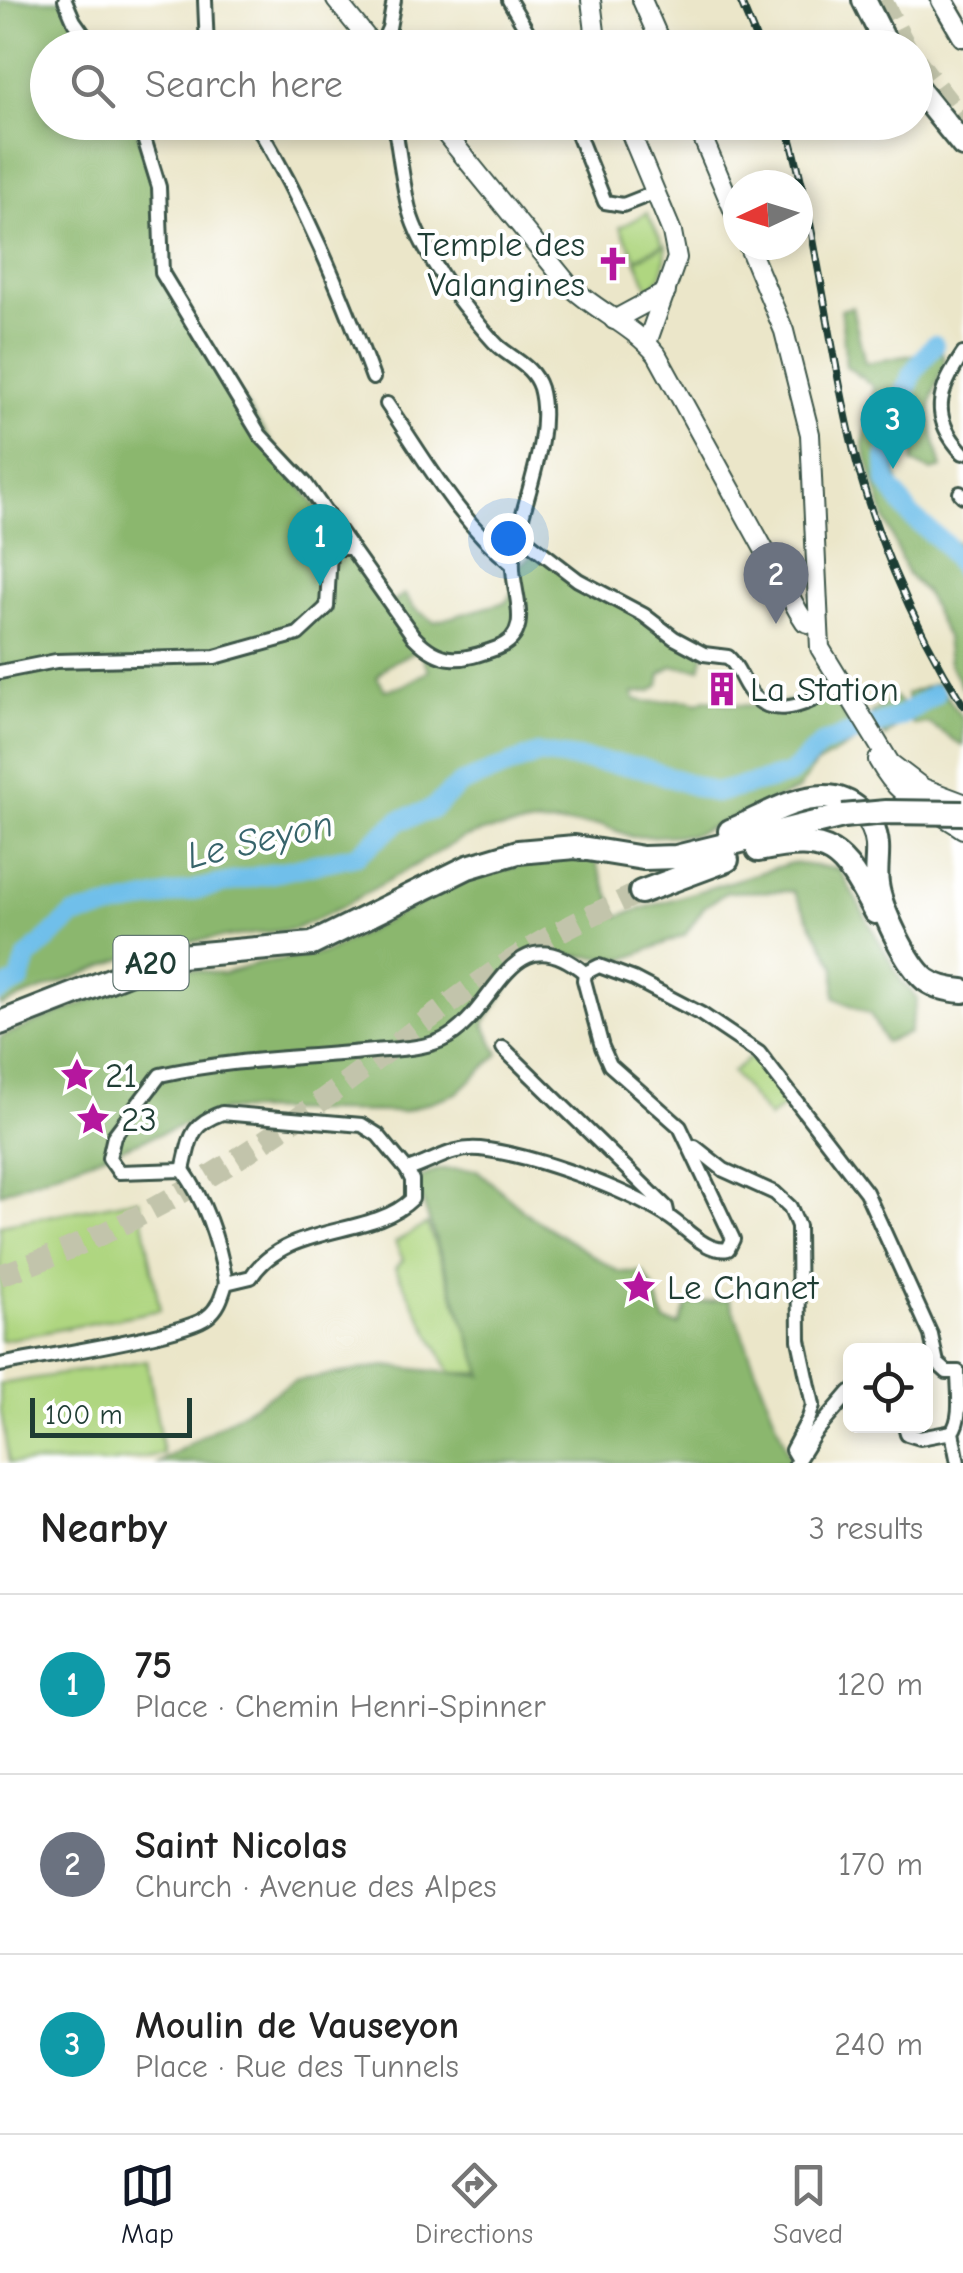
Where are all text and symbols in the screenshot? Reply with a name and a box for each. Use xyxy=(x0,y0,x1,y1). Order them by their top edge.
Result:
search box xyxy=(30,30,933,140)
icon: search xyxy=(65,58,120,113)
text: Search here xyxy=(145,63,343,107)
north arrow xyxy=(723,170,813,260)
place label: Temple des Valangines xyxy=(417,224,585,305)
church icon: Temple des Valangines xyxy=(594,245,632,283)
pin: 3 xyxy=(860,386,926,469)
pin: 1 xyxy=(288,504,352,586)
your location xyxy=(483,513,534,564)
pin: 2 xyxy=(744,542,808,624)
place label: La Station xyxy=(750,669,899,710)
building icon: La Station xyxy=(703,670,741,708)
water label: Le Seyon xyxy=(183,802,337,878)
road number: A20 xyxy=(114,936,188,990)
place label: 21 xyxy=(105,1055,137,1096)
place icon: 21 xyxy=(58,1056,96,1094)
place label: 23 xyxy=(121,1099,157,1140)
place icon: 23 xyxy=(74,1100,112,1138)
place label: Le Chanet xyxy=(667,1267,819,1308)
place icon: Le Chanet xyxy=(620,1268,658,1306)
map controls xyxy=(843,1343,933,1433)
button: locate xyxy=(843,1343,933,1433)
scale bar xyxy=(30,1393,192,1438)
text: 100 m xyxy=(45,1399,123,1431)
text: Nearby xyxy=(40,1504,167,1553)
text: 3 results xyxy=(809,1510,923,1547)
text: 75 xyxy=(135,1644,172,1688)
text: 1 xyxy=(66,1666,79,1703)
text: 120 m xyxy=(837,1666,923,1703)
text: Place · Chemin Henri-Spinner xyxy=(135,1688,546,1725)
text: Saint Nicolas xyxy=(135,1824,347,1868)
text: 2 xyxy=(65,1846,80,1883)
text: 170 m xyxy=(839,1846,923,1883)
text: Church · Avenue des Alpes xyxy=(135,1868,497,1905)
text: Moulin de Vauseyon xyxy=(135,2004,459,2048)
text: 3 xyxy=(65,2026,80,2063)
text: 240 m xyxy=(834,2026,923,2063)
text: Place · Rue des Tunnels xyxy=(135,2048,459,2085)
tab: Map xyxy=(120,2158,175,2250)
tab: Directions xyxy=(415,2158,533,2250)
tab: Saved xyxy=(773,2158,843,2250)

